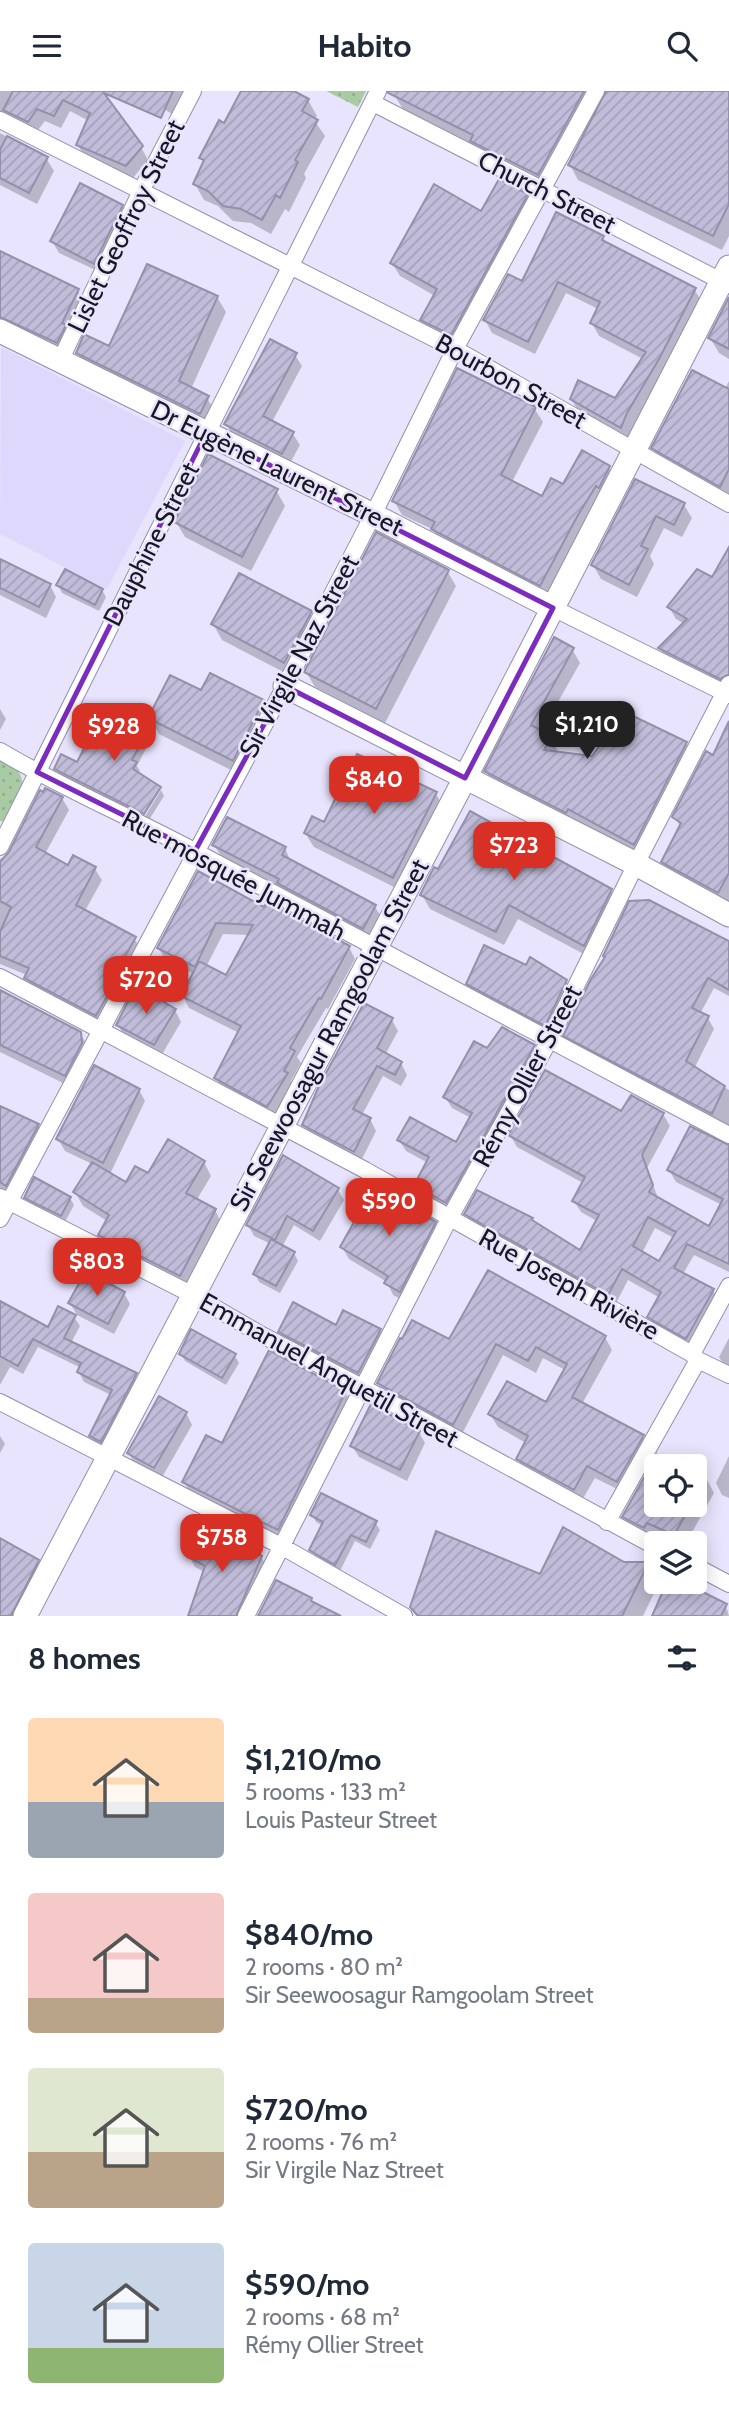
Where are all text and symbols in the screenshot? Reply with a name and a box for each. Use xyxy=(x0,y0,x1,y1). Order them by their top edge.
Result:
text: Habito xyxy=(317,26,412,65)
icon: menu xyxy=(28,27,66,65)
icon: search xyxy=(663,27,701,65)
street label: Lislet Geoffroy Street xyxy=(61,114,192,338)
street label: Church Street xyxy=(473,144,621,240)
street label: Bourbon Street xyxy=(430,326,592,436)
street label: Dr Eugène Laurent Street xyxy=(146,393,408,543)
street label: Dauphine Street xyxy=(96,457,206,631)
street label: Sir Virgile Naz Street xyxy=(232,549,366,763)
pin: $1,210 xyxy=(530,701,644,761)
pin: $928 xyxy=(73,703,155,763)
text: $1,210 xyxy=(555,710,619,738)
text: $928 xyxy=(88,712,140,740)
pin: $840 xyxy=(333,757,415,816)
text: $840 xyxy=(345,765,403,793)
street label: Rue mosquée Jummah xyxy=(117,802,351,948)
pin: $723 xyxy=(473,823,555,882)
text: $723 xyxy=(489,831,539,859)
street label: Sir Seewoosagur Ramgoolam Street xyxy=(222,853,436,1216)
pin: $720 xyxy=(105,957,187,1016)
text: $720 xyxy=(119,965,173,993)
street label: Rémy Ollier Street xyxy=(466,979,589,1173)
pin: $590 xyxy=(348,1179,430,1238)
text: $590 xyxy=(362,1187,416,1215)
street label: Rue Joseph Rivière xyxy=(473,1221,665,1347)
pin: $803 xyxy=(56,1239,138,1298)
text: $803 xyxy=(69,1247,125,1275)
street label: Emmanuel Anquetil Street xyxy=(194,1286,464,1455)
map controls xyxy=(644,1454,707,1594)
button: locate xyxy=(644,1454,707,1517)
pin: $758 xyxy=(181,1515,263,1574)
text: $758 xyxy=(196,1523,248,1551)
button: layers xyxy=(644,1531,707,1594)
icon: filters xyxy=(663,1639,701,1677)
text: 8 homes xyxy=(28,1640,141,1677)
text: $1,210/mo xyxy=(245,1741,381,1778)
icon: home xyxy=(84,1746,168,1830)
text: 5 rooms · 133 m² xyxy=(245,1778,406,1806)
text: Louis Pasteur Street xyxy=(245,1806,437,1834)
text: $840/mo xyxy=(245,1916,373,1953)
icon: home xyxy=(84,1921,168,2005)
text: 2 rooms · 80 m² xyxy=(245,1953,403,1981)
text: Sir Seewoosagur Ramgoolam Street xyxy=(245,1981,594,2009)
text: $720/mo xyxy=(245,2091,368,2128)
icon: home xyxy=(84,2096,168,2180)
text: 2 rooms · 76 m² xyxy=(245,2128,397,2156)
text: Sir Virgile Naz Street xyxy=(245,2156,444,2184)
text: $590/mo xyxy=(245,2266,369,2303)
icon: home xyxy=(84,2271,168,2355)
text: 2 rooms · 68 m² xyxy=(245,2303,400,2331)
text: Rémy Ollier Street xyxy=(245,2331,423,2359)

